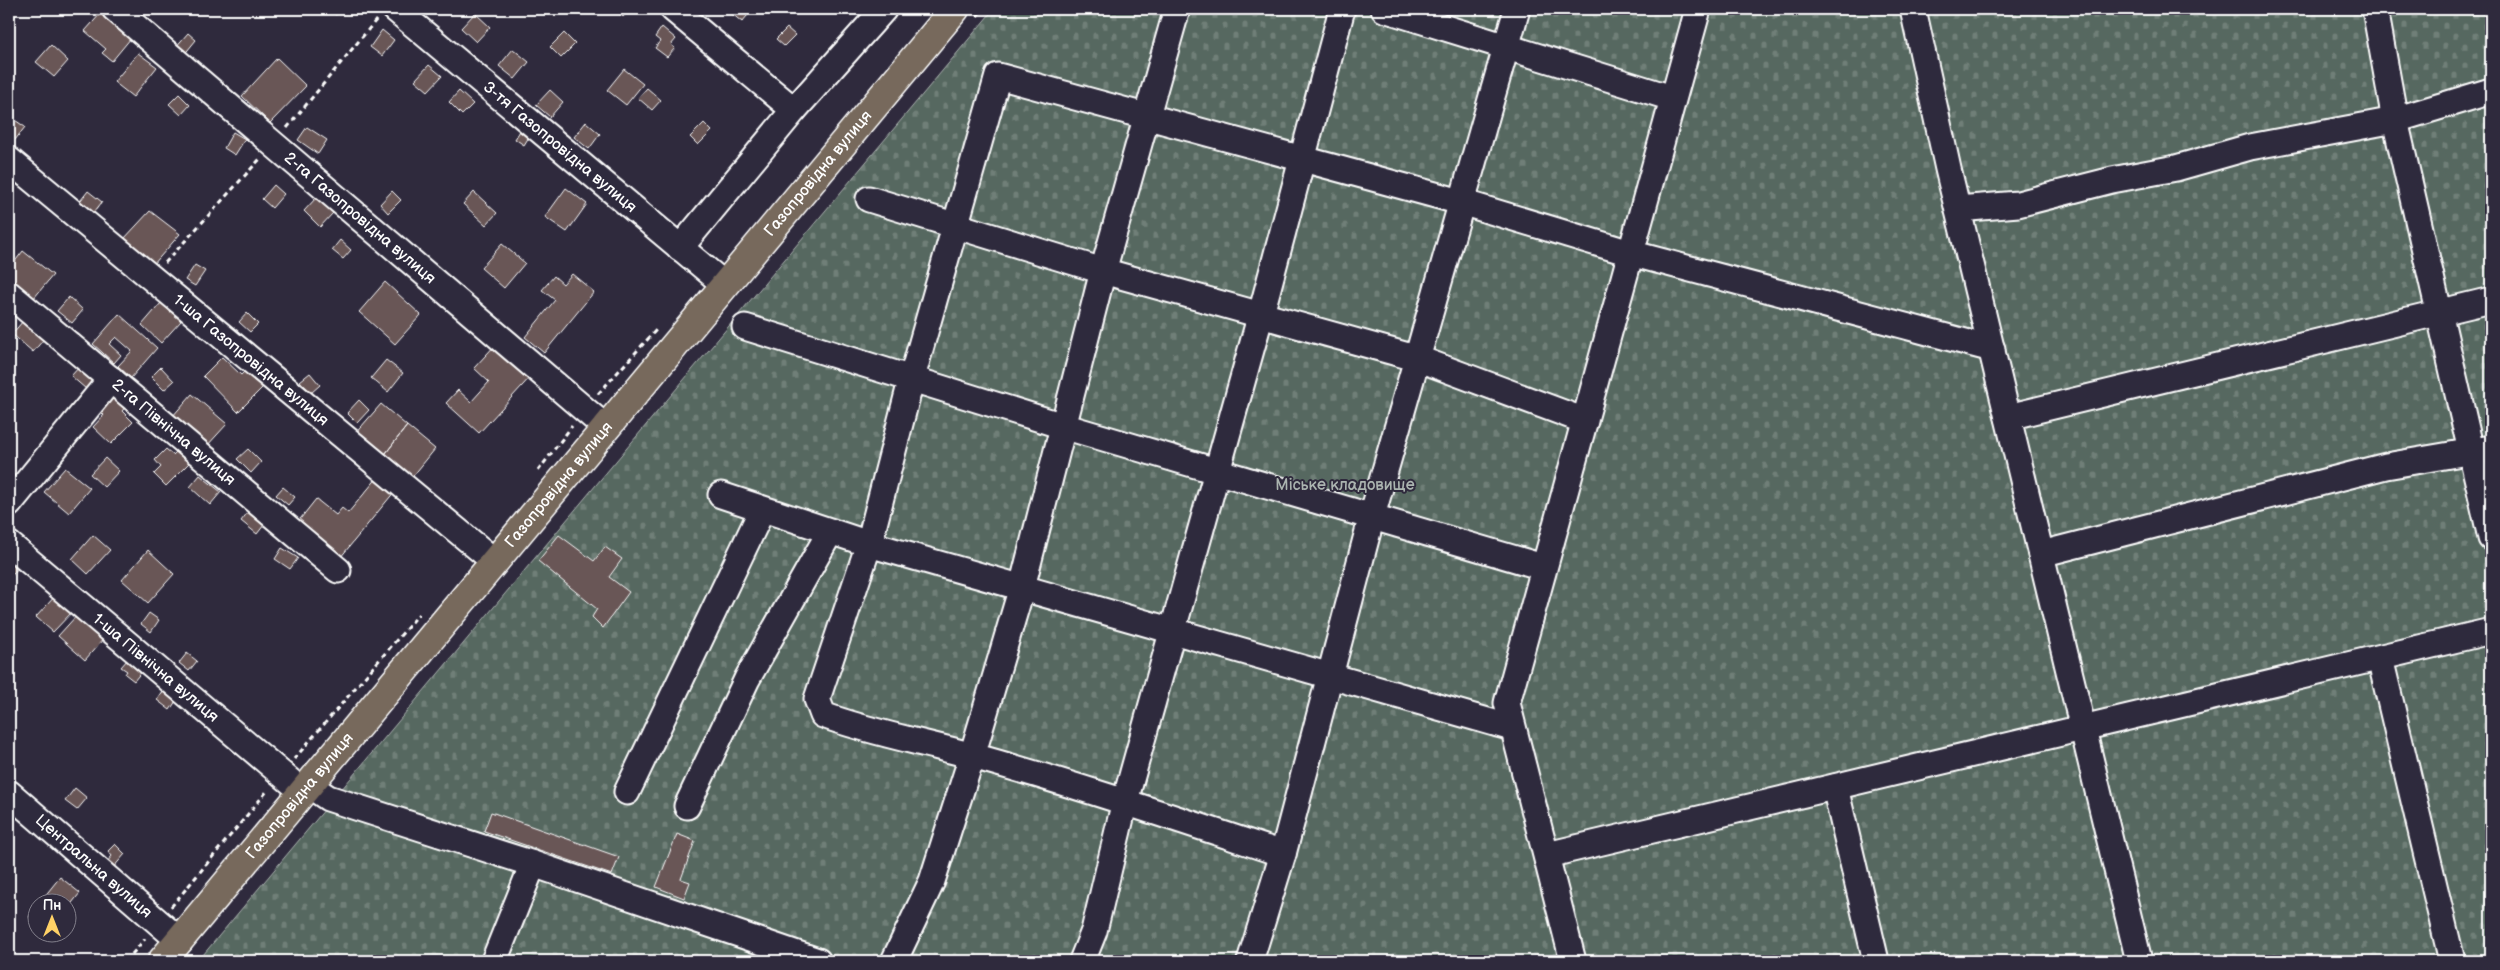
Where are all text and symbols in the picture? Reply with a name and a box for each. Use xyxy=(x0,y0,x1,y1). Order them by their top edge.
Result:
street label: 3-тя Газопровідна вулиця xyxy=(479,77,641,217)
street label: Газопровідна вулиця xyxy=(760,107,876,240)
street label: 2-га Газопровідна вулиця xyxy=(280,148,440,288)
street label: 1-ша Газопровідна вулиця xyxy=(169,290,333,430)
street label: 2-га Північна вулиця xyxy=(108,375,239,490)
street label: Газопровідна вулиця xyxy=(501,418,617,551)
park label: Міське кладовище xyxy=(1275,476,1415,495)
street label: 1-ша Північна вулиця xyxy=(89,609,223,726)
street label: Газопровідна вулиця xyxy=(242,729,358,863)
street label: Центральна вулиця xyxy=(31,811,156,922)
north arrow xyxy=(28,892,78,942)
text: Пн xyxy=(43,897,61,914)

